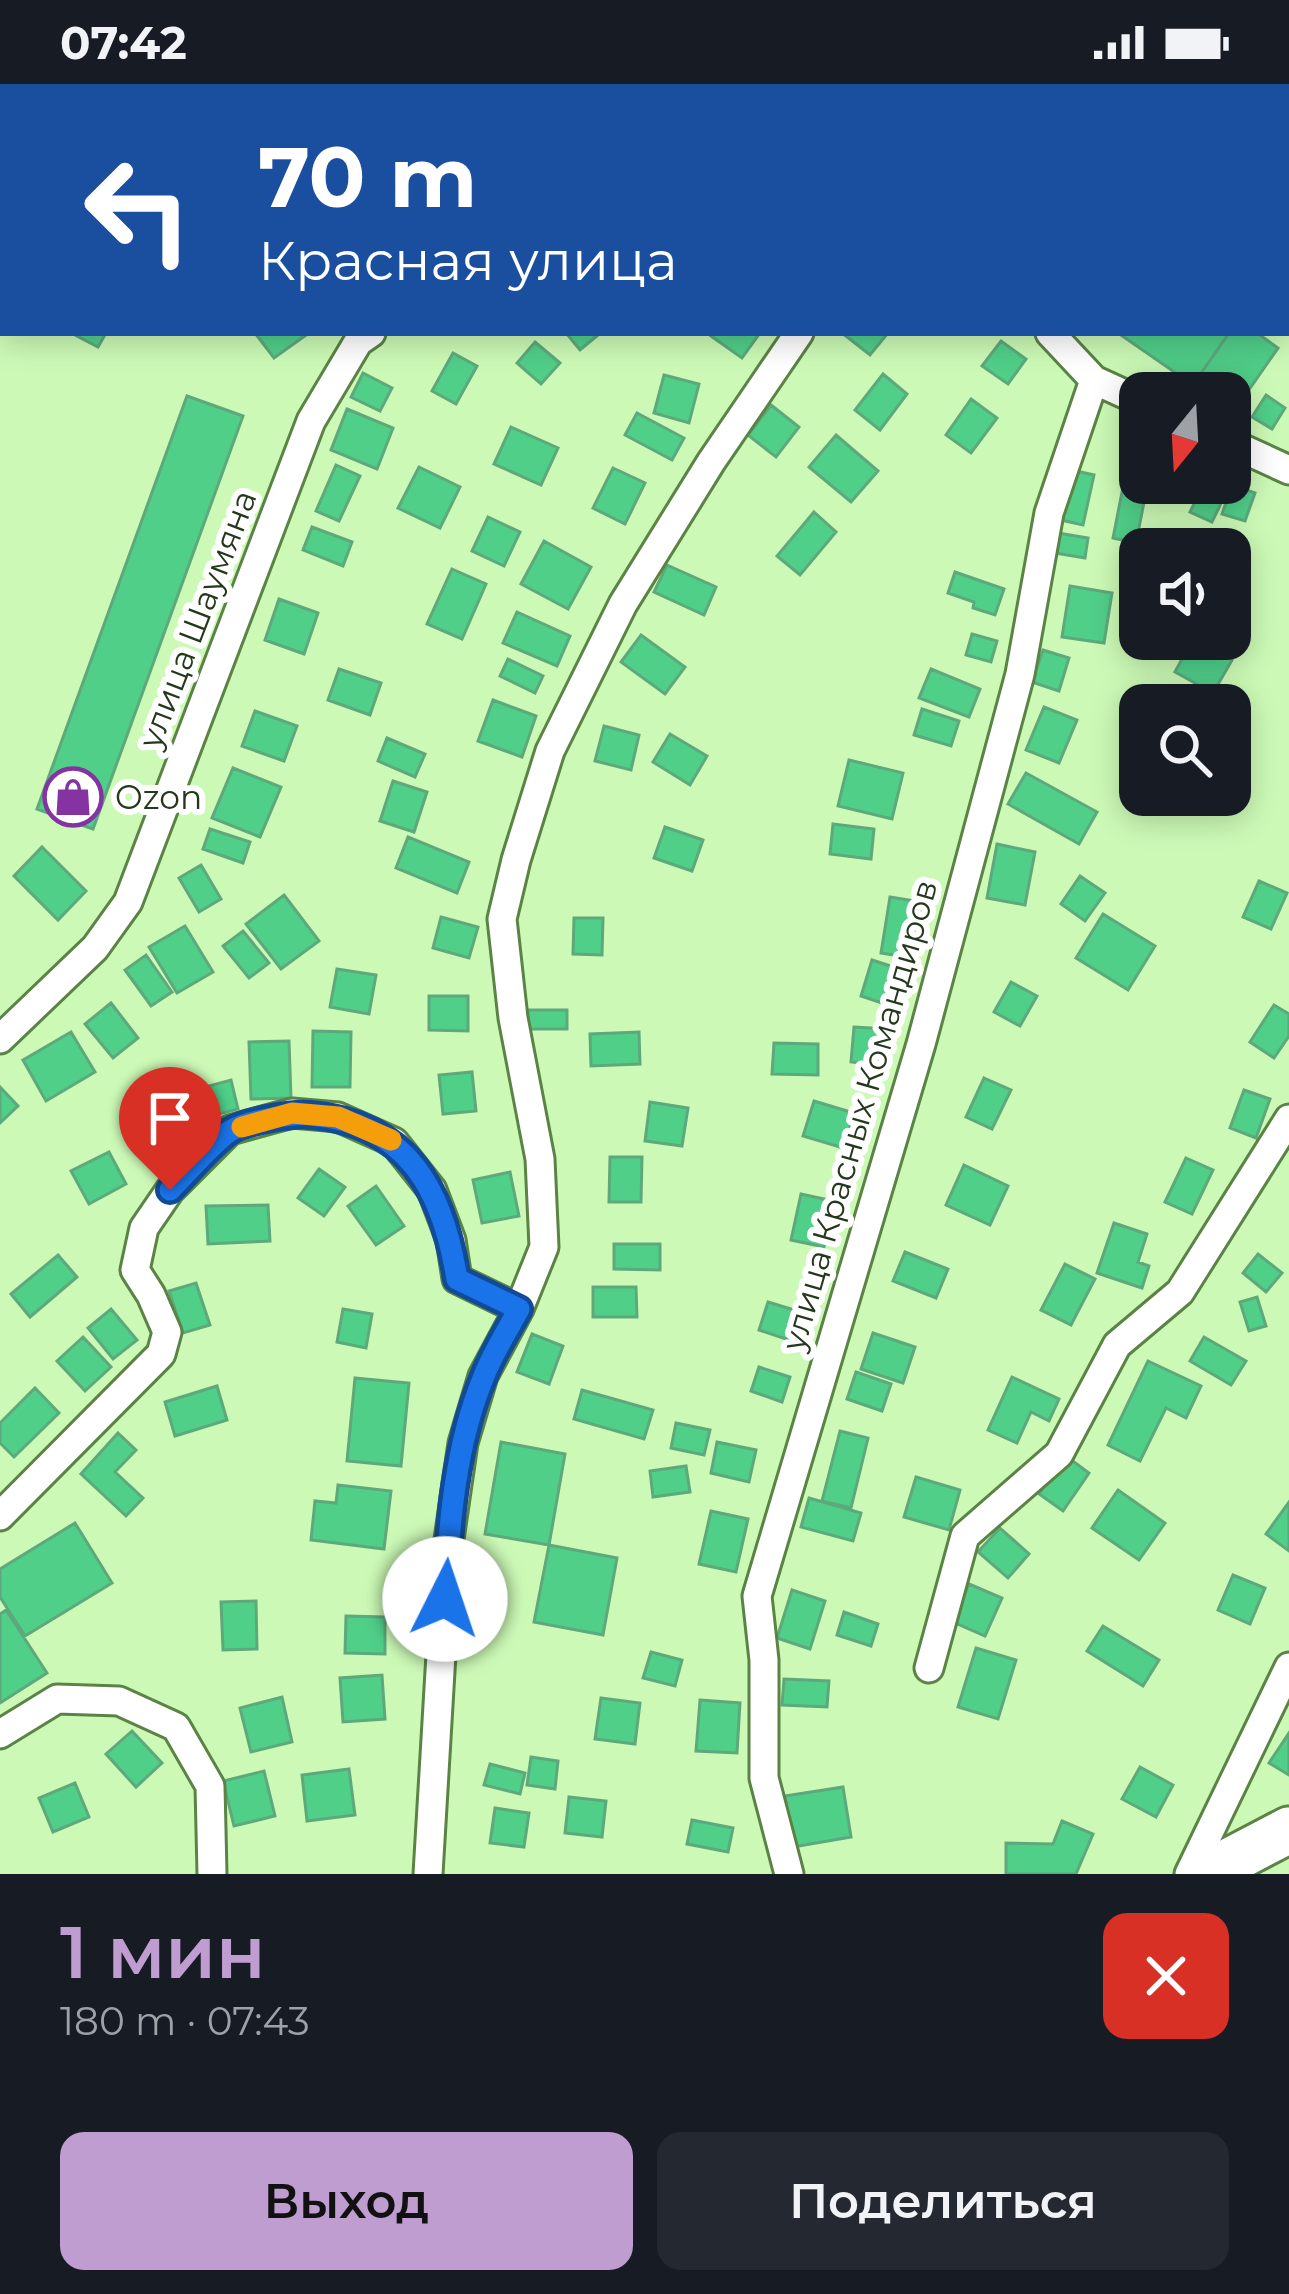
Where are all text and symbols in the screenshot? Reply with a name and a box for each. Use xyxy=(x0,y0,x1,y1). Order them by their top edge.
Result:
text: 07:42 xyxy=(60,15,187,70)
text: 70 m xyxy=(258,126,477,228)
icon: left xyxy=(60,132,216,288)
text: Красная улица xyxy=(258,228,678,294)
north arrow xyxy=(1119,372,1251,504)
map controls xyxy=(1119,372,1251,816)
street label: улица Шаумяна xyxy=(129,484,265,755)
button: sound xyxy=(1119,528,1251,660)
button: search xyxy=(1119,684,1251,816)
shop icon: Ozon xyxy=(42,766,104,828)
place label: Ozon xyxy=(115,777,202,817)
street label: улица Красных Командиров xyxy=(772,875,945,1356)
pin xyxy=(119,1067,221,1190)
icon: arrive xyxy=(137,1085,203,1151)
position arrow xyxy=(382,1536,508,1662)
text: 1 мин xyxy=(60,1908,265,1996)
button: close xyxy=(1103,1913,1229,2039)
text: 180 m · 07:43 xyxy=(60,1997,310,2045)
button: Выход xyxy=(60,2132,633,2270)
button: Поделиться xyxy=(657,2132,1229,2270)

